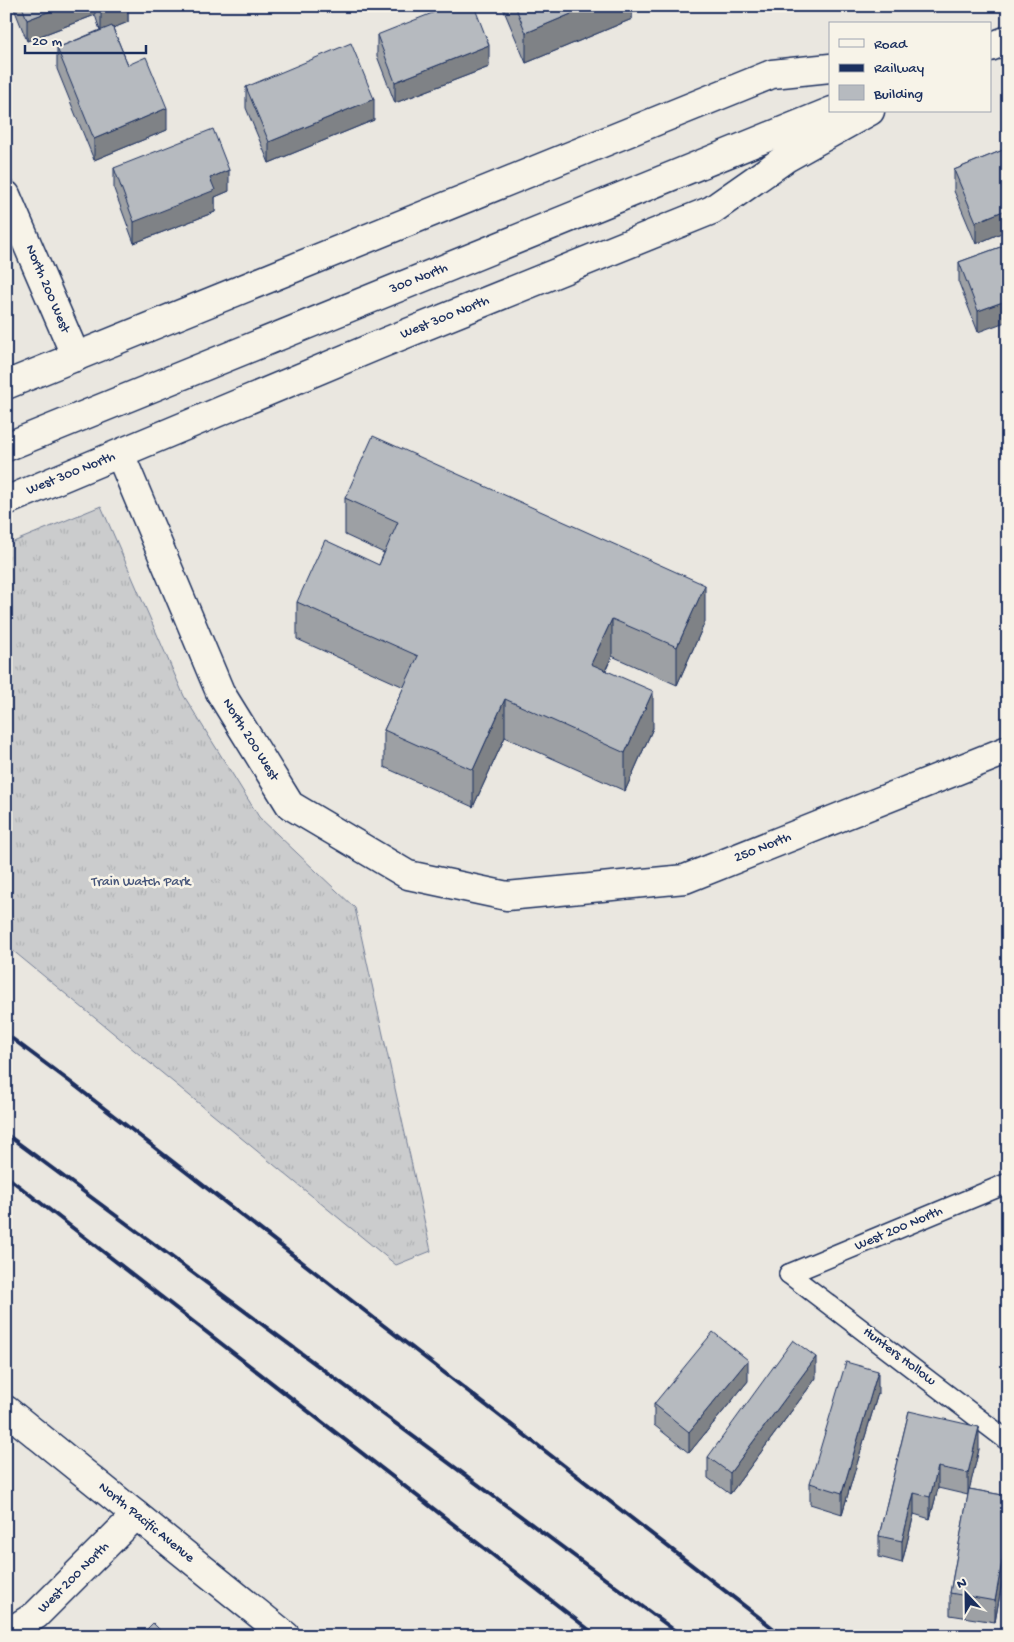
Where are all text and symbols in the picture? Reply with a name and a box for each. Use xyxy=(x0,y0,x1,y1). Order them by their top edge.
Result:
scale bar xyxy=(25,22,146,54)
legend xyxy=(829,22,992,112)
text: 20 m xyxy=(32,33,62,51)
text: Road xyxy=(874,36,908,54)
text: Railway xyxy=(874,60,925,78)
text: Building xyxy=(873,86,923,104)
street label: North 200 West xyxy=(21,242,74,337)
street label: 300 North xyxy=(387,260,451,299)
street label: West 300 North xyxy=(398,292,492,344)
street label: West 300 North xyxy=(24,448,118,500)
street label: North 200 West xyxy=(218,696,283,785)
street label: 250 North xyxy=(732,829,794,867)
park label: Train Watch Park xyxy=(91,874,192,891)
street label: West 200 North xyxy=(852,1203,946,1255)
street label: Hunters Hollow xyxy=(859,1324,939,1390)
street label: North Pacific Avenue xyxy=(95,1479,198,1567)
street label: West 200 North xyxy=(35,1538,114,1617)
north arrow xyxy=(942,1570,992,1620)
text: N xyxy=(955,1575,969,1594)

